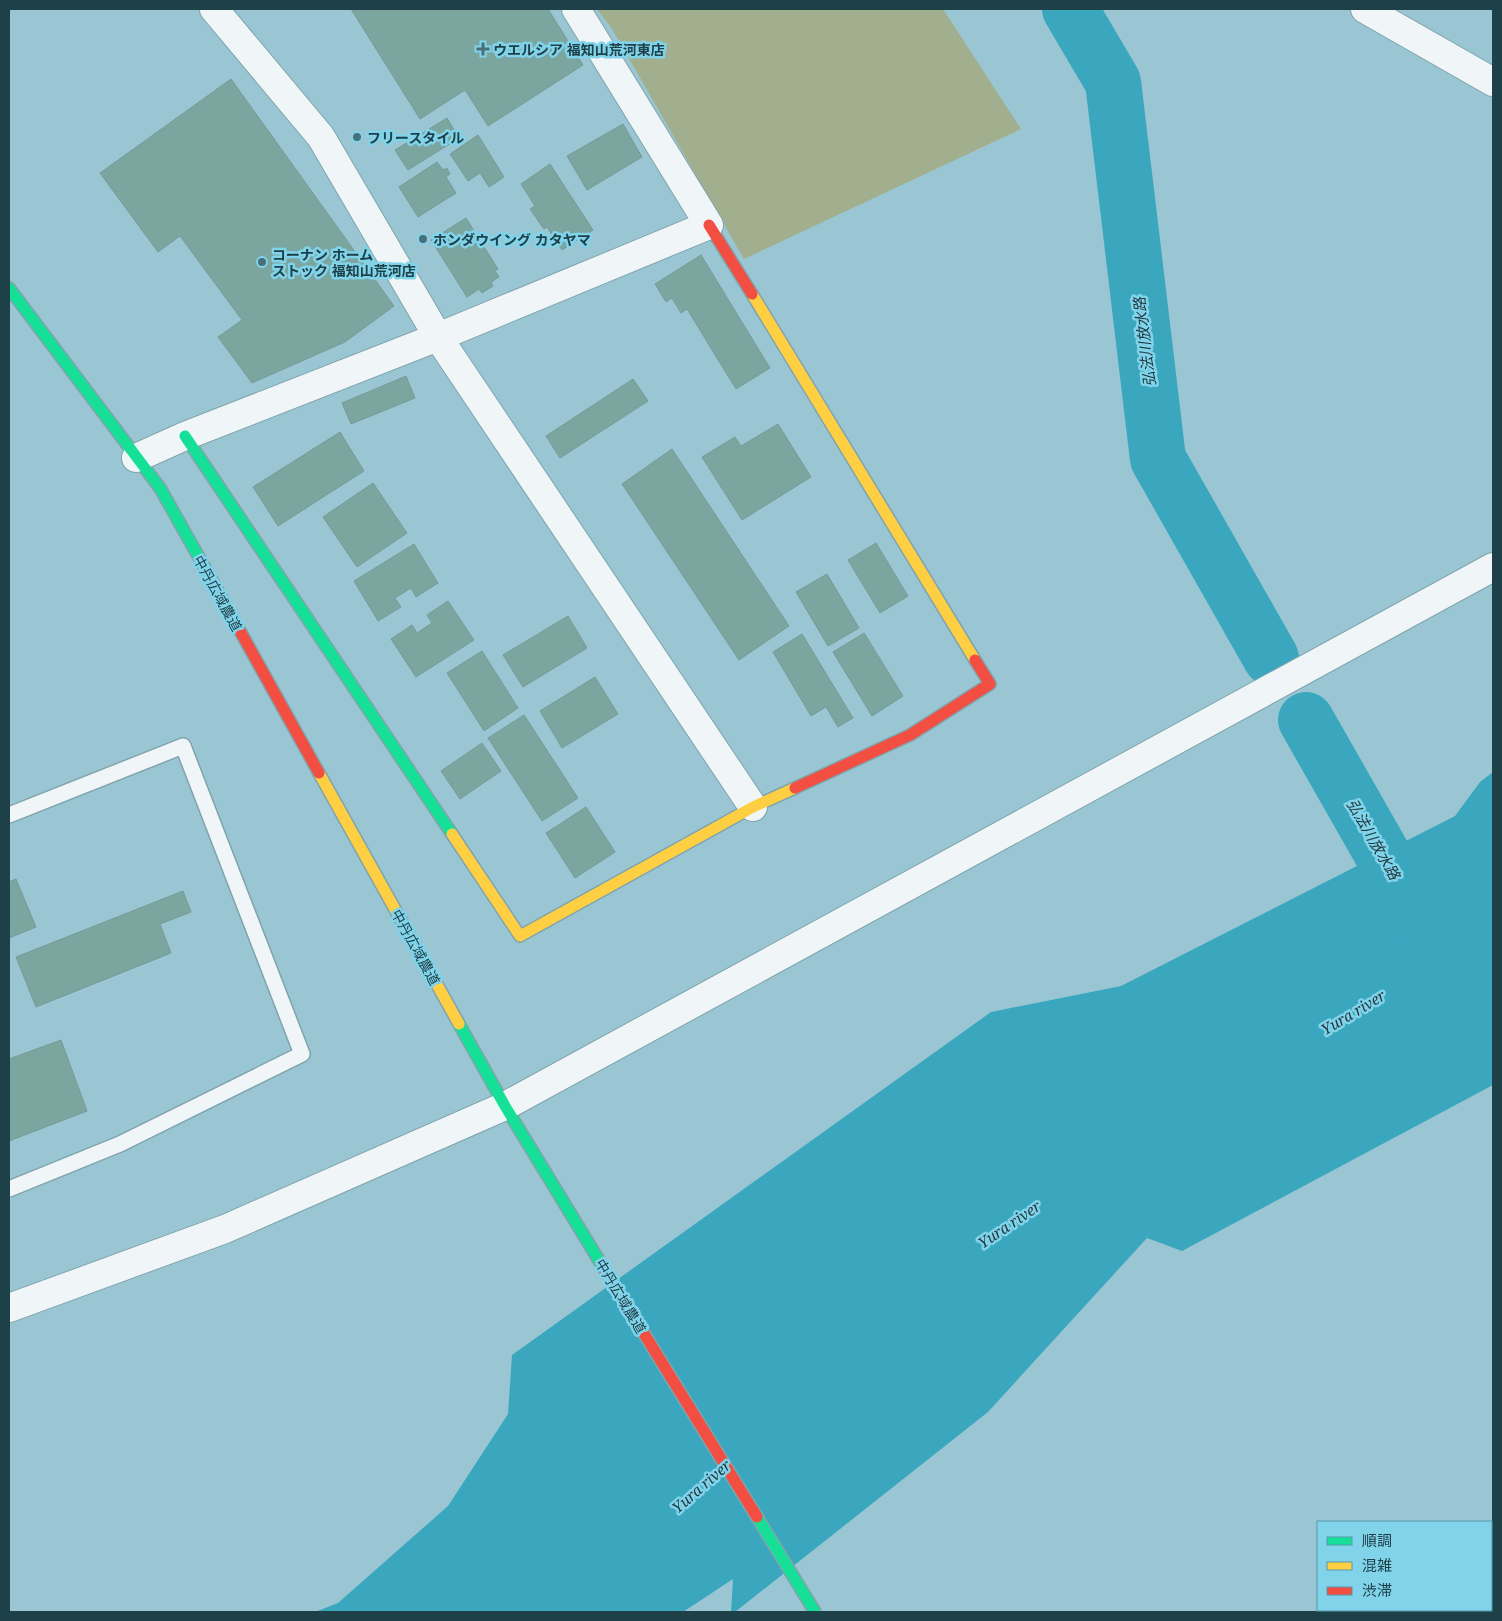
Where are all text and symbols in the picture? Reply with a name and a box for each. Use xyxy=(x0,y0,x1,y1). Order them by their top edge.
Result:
place label: ウエルシア 福知山荒河東店 xyxy=(493,40,665,59)
marker: ウエルシア 福知山荒河東店 xyxy=(477,43,489,55)
place label: フリースタイル xyxy=(367,128,464,147)
marker: フリースタイル xyxy=(351,131,363,143)
place label: ホンダウイング カタヤマ xyxy=(433,230,591,249)
marker: ホンダウイング カタヤマ xyxy=(417,233,429,245)
place label: コーナン ホーム ストック 福知山荒河店 xyxy=(272,245,416,280)
marker: コーナン ホーム ストック 福知山荒河店 xyxy=(256,256,268,268)
water label: 弘法川放水路 xyxy=(1128,294,1159,388)
street label: 中丹広域農道 xyxy=(189,552,247,634)
water label: 弘法川放水路 xyxy=(1343,795,1406,885)
street label: 中丹広域農道 xyxy=(387,906,445,988)
water label: Yura river xyxy=(1317,984,1390,1039)
water label: Yura river xyxy=(974,1195,1045,1252)
street label: 中丹広域農道 xyxy=(591,1255,651,1337)
water label: Yura river xyxy=(667,1454,735,1517)
legend xyxy=(1317,1521,1492,1611)
text: 順調 xyxy=(1362,1530,1392,1550)
text: 混雑 xyxy=(1362,1555,1392,1575)
text: 渋滞 xyxy=(1362,1580,1392,1600)

